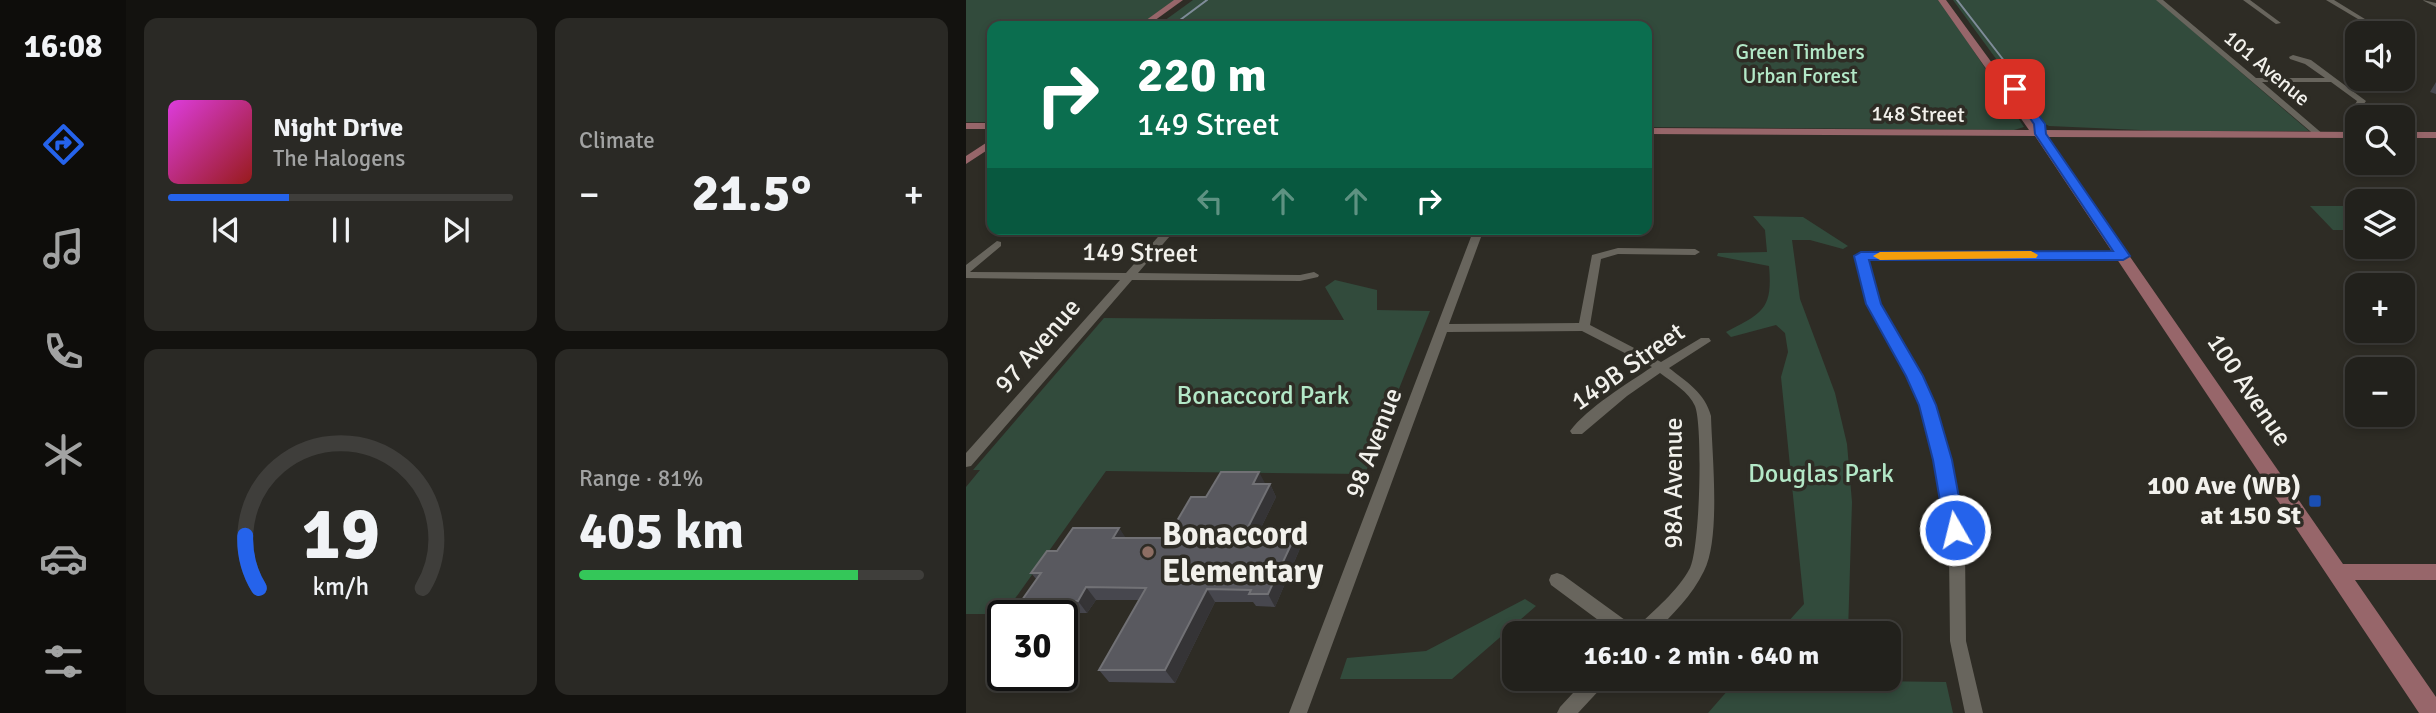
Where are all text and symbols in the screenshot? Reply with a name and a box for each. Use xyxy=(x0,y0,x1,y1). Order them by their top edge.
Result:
map controls xyxy=(2345,21,2415,427)
button: sound xyxy=(2345,21,2415,91)
street label: 101 Avenue xyxy=(2219,25,2315,111)
text: 16:08 xyxy=(24,27,102,66)
park label: Green Timbers Urban Forest xyxy=(1735,39,1865,89)
text: 220 m xyxy=(1137,45,1267,105)
icon: right xyxy=(1022,49,1113,140)
pin xyxy=(1985,59,2045,119)
icon: arrive xyxy=(1996,70,2034,108)
street label: 148 Street xyxy=(1871,100,1965,128)
text: 149 Street xyxy=(1137,105,1279,144)
button: search xyxy=(2345,105,2415,175)
text: Night Drive xyxy=(273,112,403,144)
icon: directions xyxy=(39,120,88,169)
text: Climate xyxy=(579,126,655,155)
text: The Halogens xyxy=(273,144,405,173)
text: 21.5° xyxy=(692,161,811,225)
text: − xyxy=(579,171,600,218)
text: + xyxy=(903,171,924,218)
icon: left xyxy=(1191,182,1229,220)
icon: ahead xyxy=(1264,182,1302,220)
icon: ahead xyxy=(1337,182,1375,220)
icon: right xyxy=(1410,182,1448,220)
button: layers xyxy=(2345,189,2415,259)
icon: previous xyxy=(207,211,245,249)
icon: pause xyxy=(322,211,360,249)
icon: next xyxy=(437,211,475,249)
icon: music xyxy=(39,224,88,273)
street label: 149 Street xyxy=(1082,236,1198,270)
button: + xyxy=(2345,273,2415,343)
street label: 97 Avenue xyxy=(988,292,1088,400)
street label: 149B Street xyxy=(1565,316,1691,418)
icon: phone xyxy=(39,327,88,376)
street label: 100 Avenue xyxy=(2200,328,2298,452)
button: − xyxy=(2345,357,2415,427)
park label: Bonaccord Park xyxy=(1176,380,1350,412)
street label: 98 Avenue xyxy=(1338,384,1410,502)
street label: 98A Avenue xyxy=(1658,417,1690,549)
icon: climate xyxy=(39,430,88,479)
park label: Douglas Park xyxy=(1748,458,1894,490)
text: Range · 81% xyxy=(579,464,703,493)
place label: 100 Ave (WB) at 150 St xyxy=(2147,470,2301,532)
text: 19 xyxy=(301,490,380,579)
position arrow xyxy=(1918,493,1992,567)
marker: 100 Ave (WB) at 150 St xyxy=(2307,493,2323,509)
text: 405 km xyxy=(579,499,744,563)
place label: Bonaccord Elementary xyxy=(1162,515,1323,591)
icon: car xyxy=(39,534,88,583)
marker: Bonaccord Elementary xyxy=(1140,544,1156,560)
text: km/h xyxy=(312,571,369,602)
speed limit sign: 30 xyxy=(987,600,1078,691)
icon: filters xyxy=(39,637,88,686)
text: 16:10 · 2 min · 640 m xyxy=(1584,640,1819,672)

